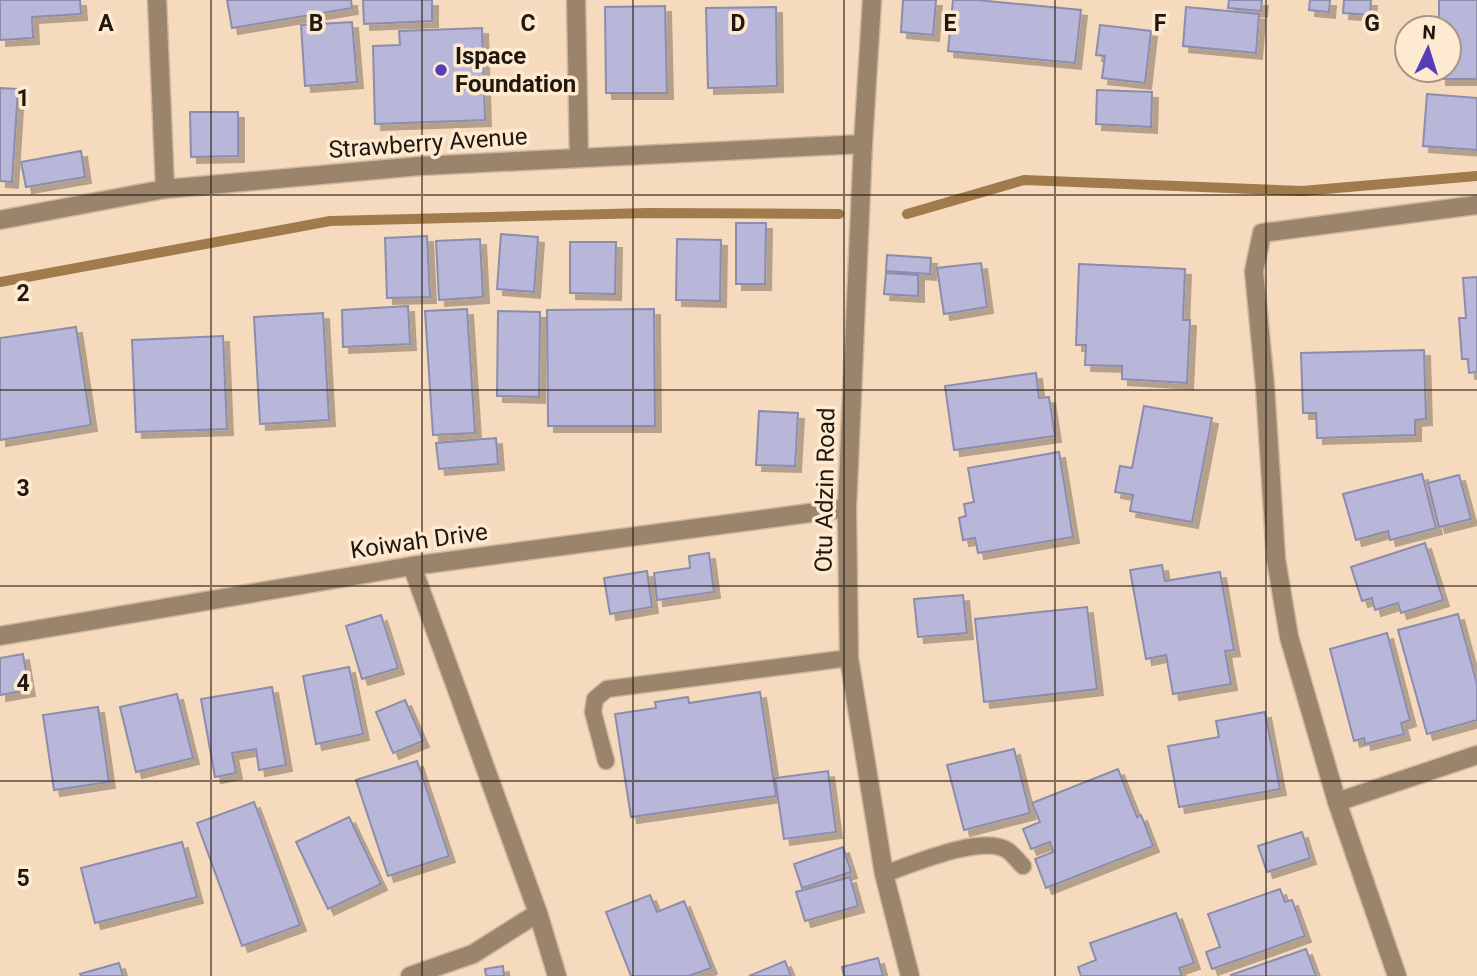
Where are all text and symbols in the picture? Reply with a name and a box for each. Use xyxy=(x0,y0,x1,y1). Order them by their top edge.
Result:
text: A xyxy=(98,10,114,37)
text: B xyxy=(309,10,323,37)
text: C xyxy=(520,10,536,37)
text: D xyxy=(731,10,745,37)
text: E xyxy=(944,10,957,37)
text: F xyxy=(1154,10,1167,37)
text: G xyxy=(1364,10,1380,37)
north arrow xyxy=(1393,14,1463,84)
text: N xyxy=(1422,21,1437,44)
place label: Ispace Foundation xyxy=(455,42,576,98)
marker: Ispace Foundation xyxy=(433,62,449,78)
text: 1 xyxy=(16,85,30,112)
street label: Strawberry Avenue xyxy=(328,122,528,164)
text: 2 xyxy=(16,280,30,307)
street label: Otu Adzin Road xyxy=(810,407,840,573)
text: 3 xyxy=(16,475,30,502)
street label: Koiwah Drive xyxy=(348,518,490,564)
text: 4 xyxy=(16,670,30,697)
text: 5 xyxy=(16,865,30,892)

